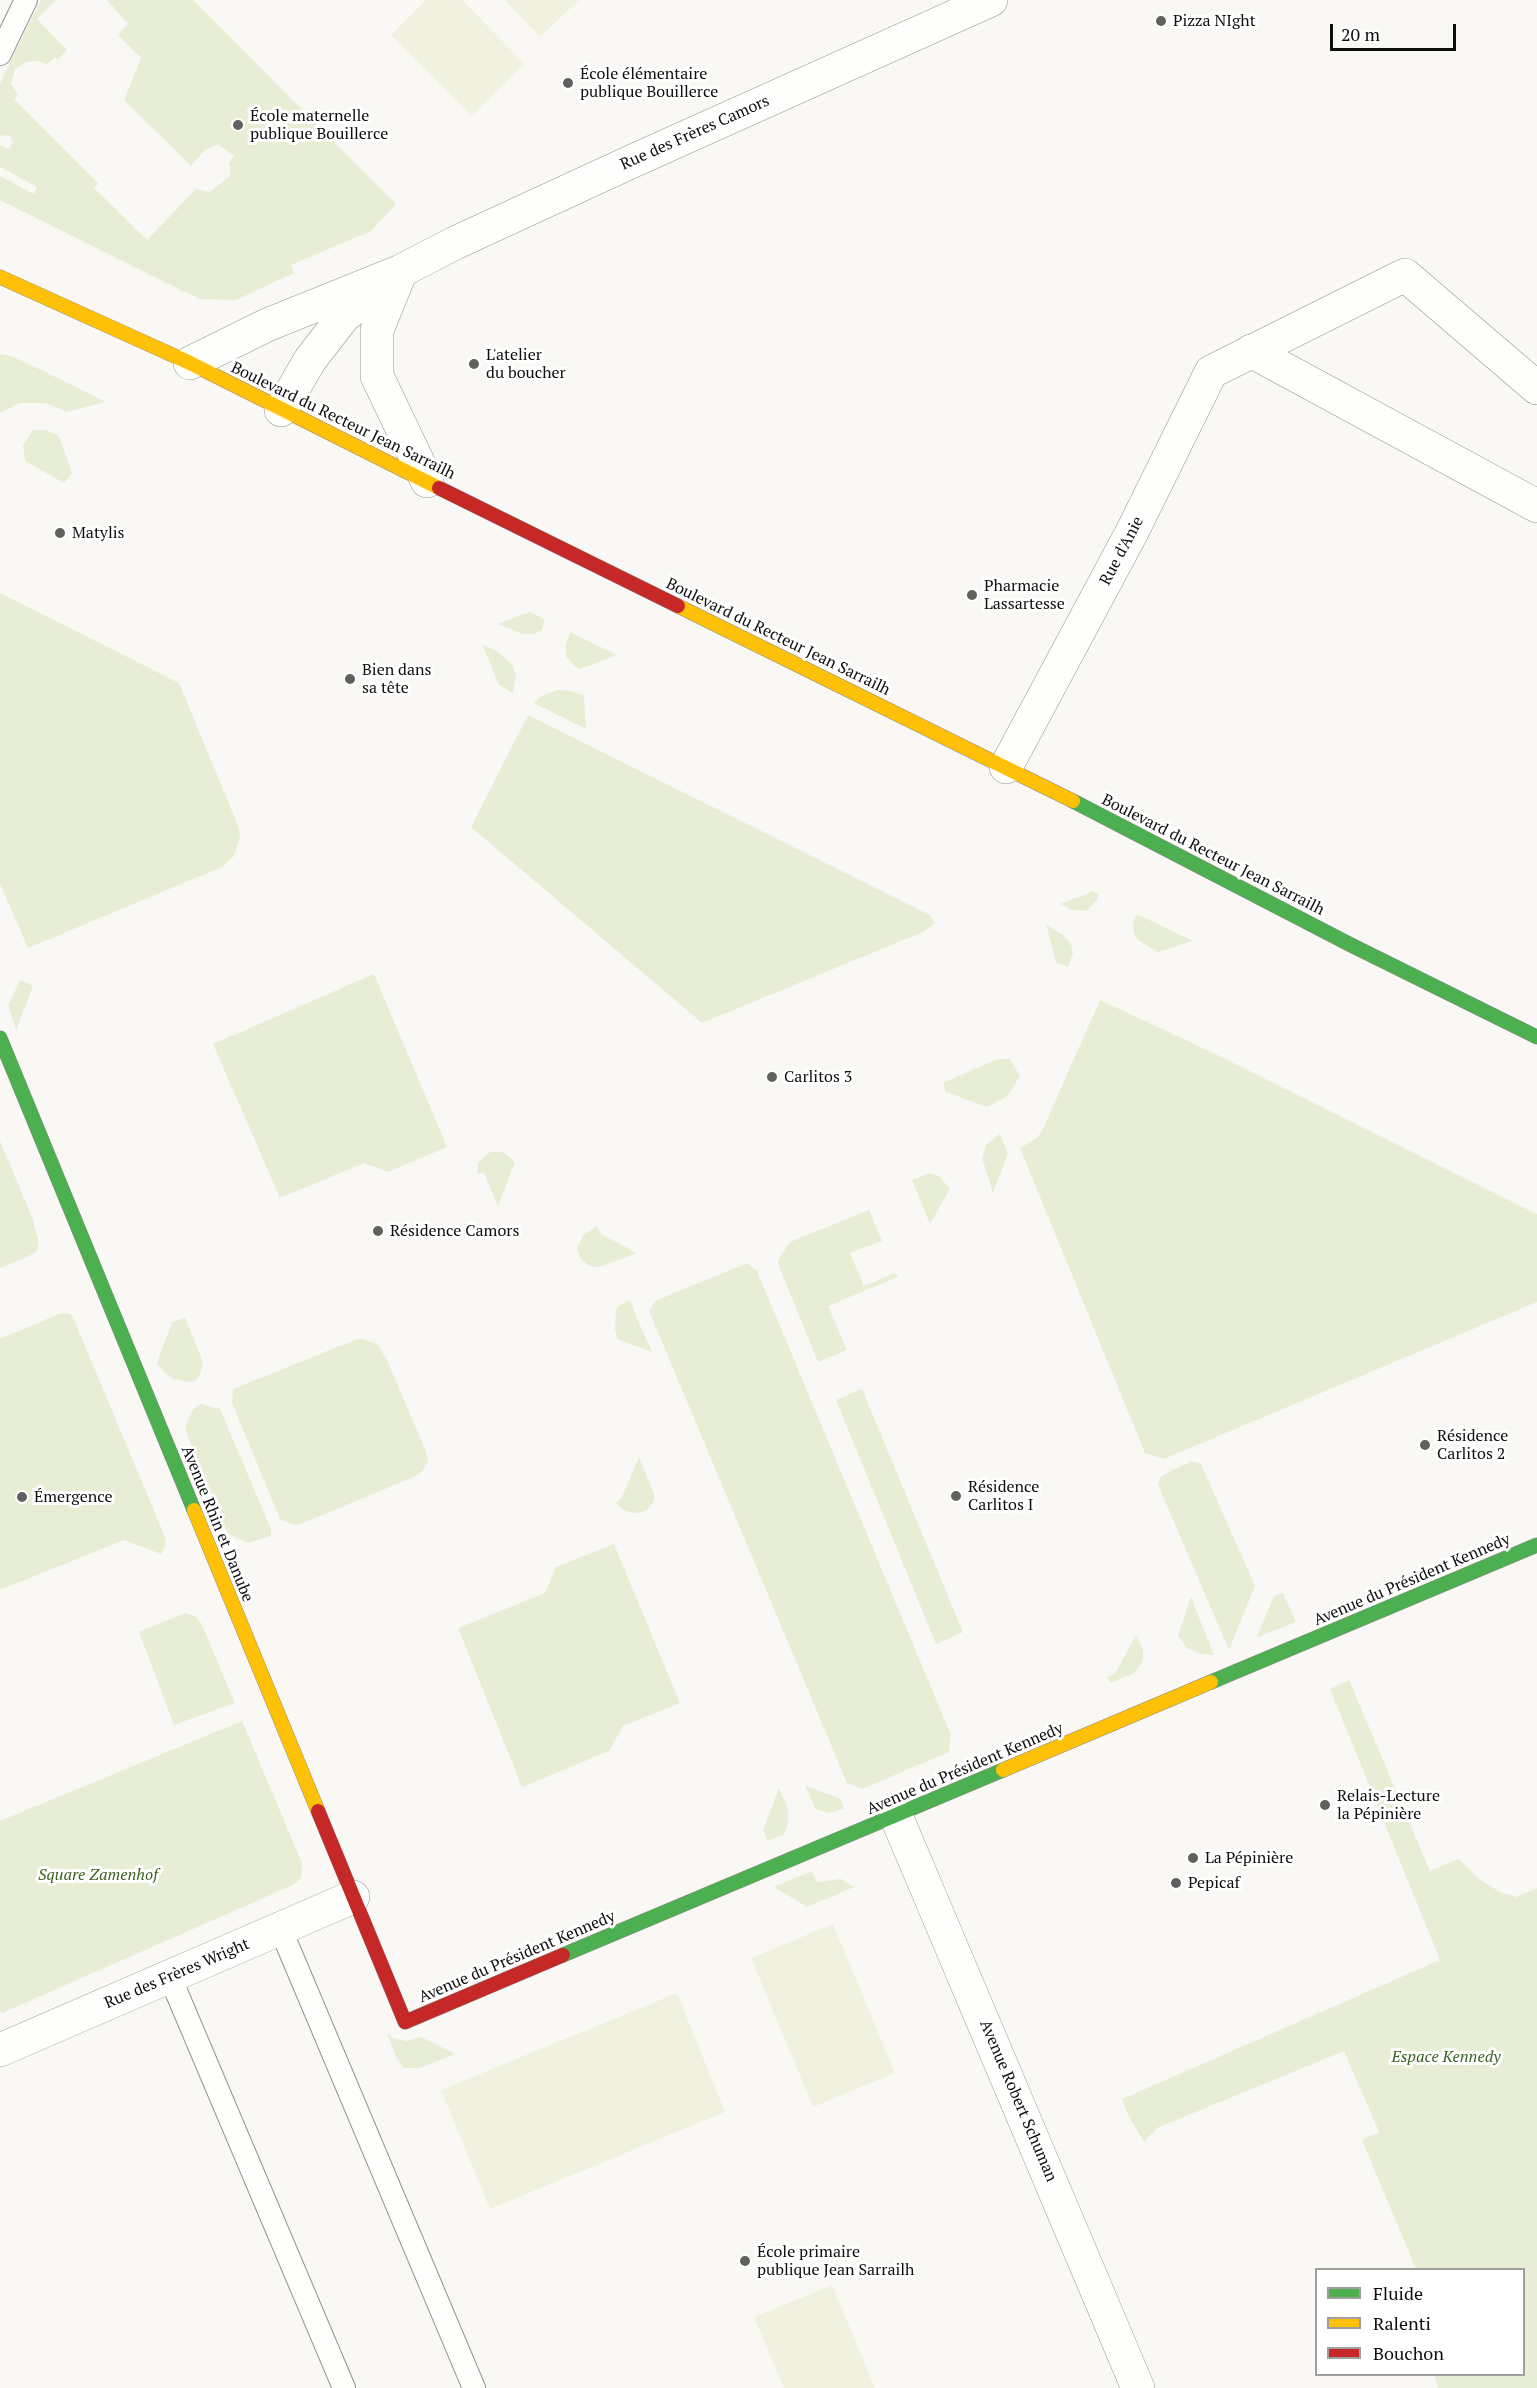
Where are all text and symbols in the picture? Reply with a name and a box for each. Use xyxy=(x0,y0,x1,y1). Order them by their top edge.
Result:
place label: Pizza NIght xyxy=(1173,11,1256,31)
scale bar xyxy=(1333,12,1459,50)
marker: Pizza NIght xyxy=(1154,14,1168,28)
text: 20 m xyxy=(1341,22,1380,46)
place label: École élémentaire publique Bouillerce xyxy=(580,64,718,102)
marker: École élémentaire publique Bouillerce xyxy=(561,76,575,90)
street label: Rue des Frères Camors xyxy=(618,91,772,175)
place label: École maternelle publique Bouillerce xyxy=(250,106,388,144)
marker: École maternelle publique Bouillerce xyxy=(231,118,245,132)
place label: L'atelier du boucher xyxy=(486,345,566,383)
marker: L'atelier du boucher xyxy=(467,357,481,371)
street label: Boulevard du Recteur Jean Sarrailh xyxy=(228,358,458,484)
street label: Rue d'Anie xyxy=(1096,513,1148,589)
place label: Matylis xyxy=(72,523,125,543)
marker: Matylis xyxy=(53,526,67,540)
street label: Boulevard du Recteur Jean Sarrailh xyxy=(663,574,893,700)
place label: Pharmacie Lassartesse xyxy=(984,576,1065,614)
marker: Pharmacie Lassartesse xyxy=(965,588,979,602)
place label: Bien dans sa tête xyxy=(362,660,431,698)
marker: Bien dans sa tête xyxy=(343,672,357,686)
street label: Boulevard du Recteur Jean Sarrailh xyxy=(1099,790,1327,920)
place label: Carlitos 3 xyxy=(784,1067,852,1087)
marker: Carlitos 3 xyxy=(765,1070,779,1084)
place label: Résidence Camors xyxy=(390,1221,519,1241)
marker: Résidence Camors xyxy=(371,1224,385,1238)
place label: Résidence Carlitos 2 xyxy=(1437,1426,1508,1464)
marker: Résidence Carlitos 2 xyxy=(1418,1438,1432,1452)
street label: Avenue Rhin et Danube xyxy=(177,1443,257,1605)
place label: Résidence Carlitos I xyxy=(968,1477,1039,1515)
place label: Émergence xyxy=(34,1487,112,1507)
marker: Résidence Carlitos I xyxy=(949,1489,963,1503)
marker: Émergence xyxy=(15,1490,29,1504)
street label: Avenue du Président Kennedy xyxy=(1311,1530,1513,1630)
street label: Avenue du Président Kennedy xyxy=(864,1719,1066,1819)
place label: Relais-Lecture la Pépinière xyxy=(1337,1786,1440,1824)
marker: Relais-Lecture la Pépinière xyxy=(1318,1798,1332,1812)
place label: La Pépinière xyxy=(1205,1848,1293,1868)
marker: La Pépinière xyxy=(1186,1851,1200,1865)
park label: Square Zamenhof xyxy=(38,1865,158,1885)
place label: Pepicaf xyxy=(1188,1873,1240,1893)
marker: Pepicaf xyxy=(1169,1876,1183,1890)
street label: Avenue du Président Kennedy xyxy=(416,1907,618,2007)
street label: Rue des Frères Wright xyxy=(102,1935,252,2013)
street label: Avenue Robert Schuman xyxy=(975,2017,1061,2185)
park label: Espace Kennedy xyxy=(1392,2047,1500,2067)
place label: École primaire publique Jean Sarrailh xyxy=(757,2242,915,2280)
marker: École primaire publique Jean Sarrailh xyxy=(738,2254,752,2268)
legend xyxy=(1315,2268,1525,2376)
text: Fluide xyxy=(1373,2281,1423,2305)
text: Ralenti xyxy=(1373,2311,1431,2335)
text: Bouchon xyxy=(1373,2341,1444,2365)

